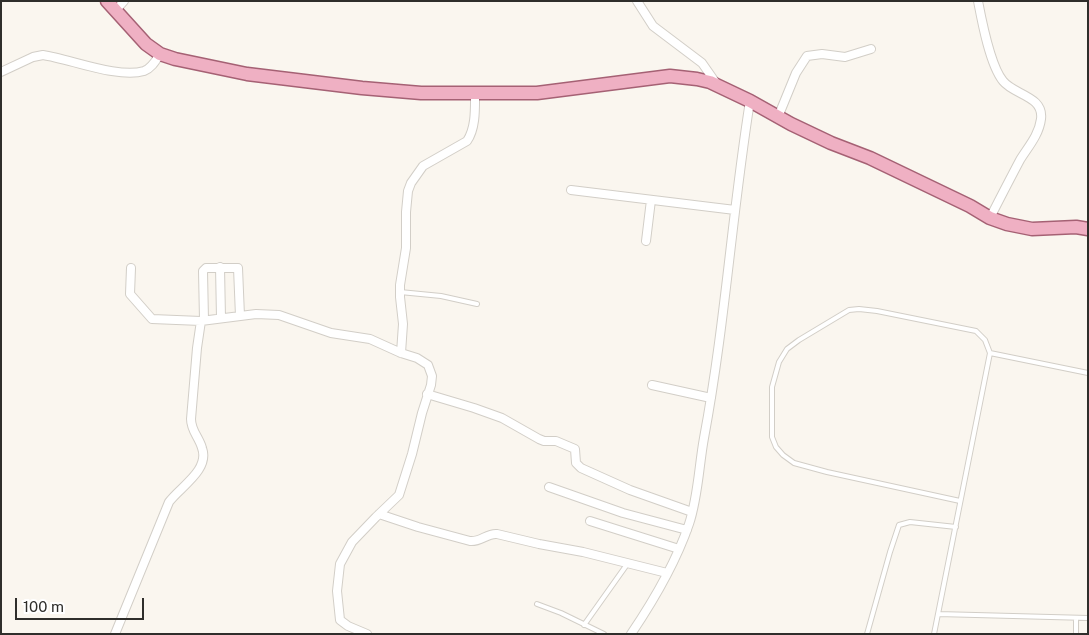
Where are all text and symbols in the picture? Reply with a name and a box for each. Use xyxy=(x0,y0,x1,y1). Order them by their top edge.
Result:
scale bar xyxy=(18,588,146,620)
text: 100 m xyxy=(23,598,64,615)

